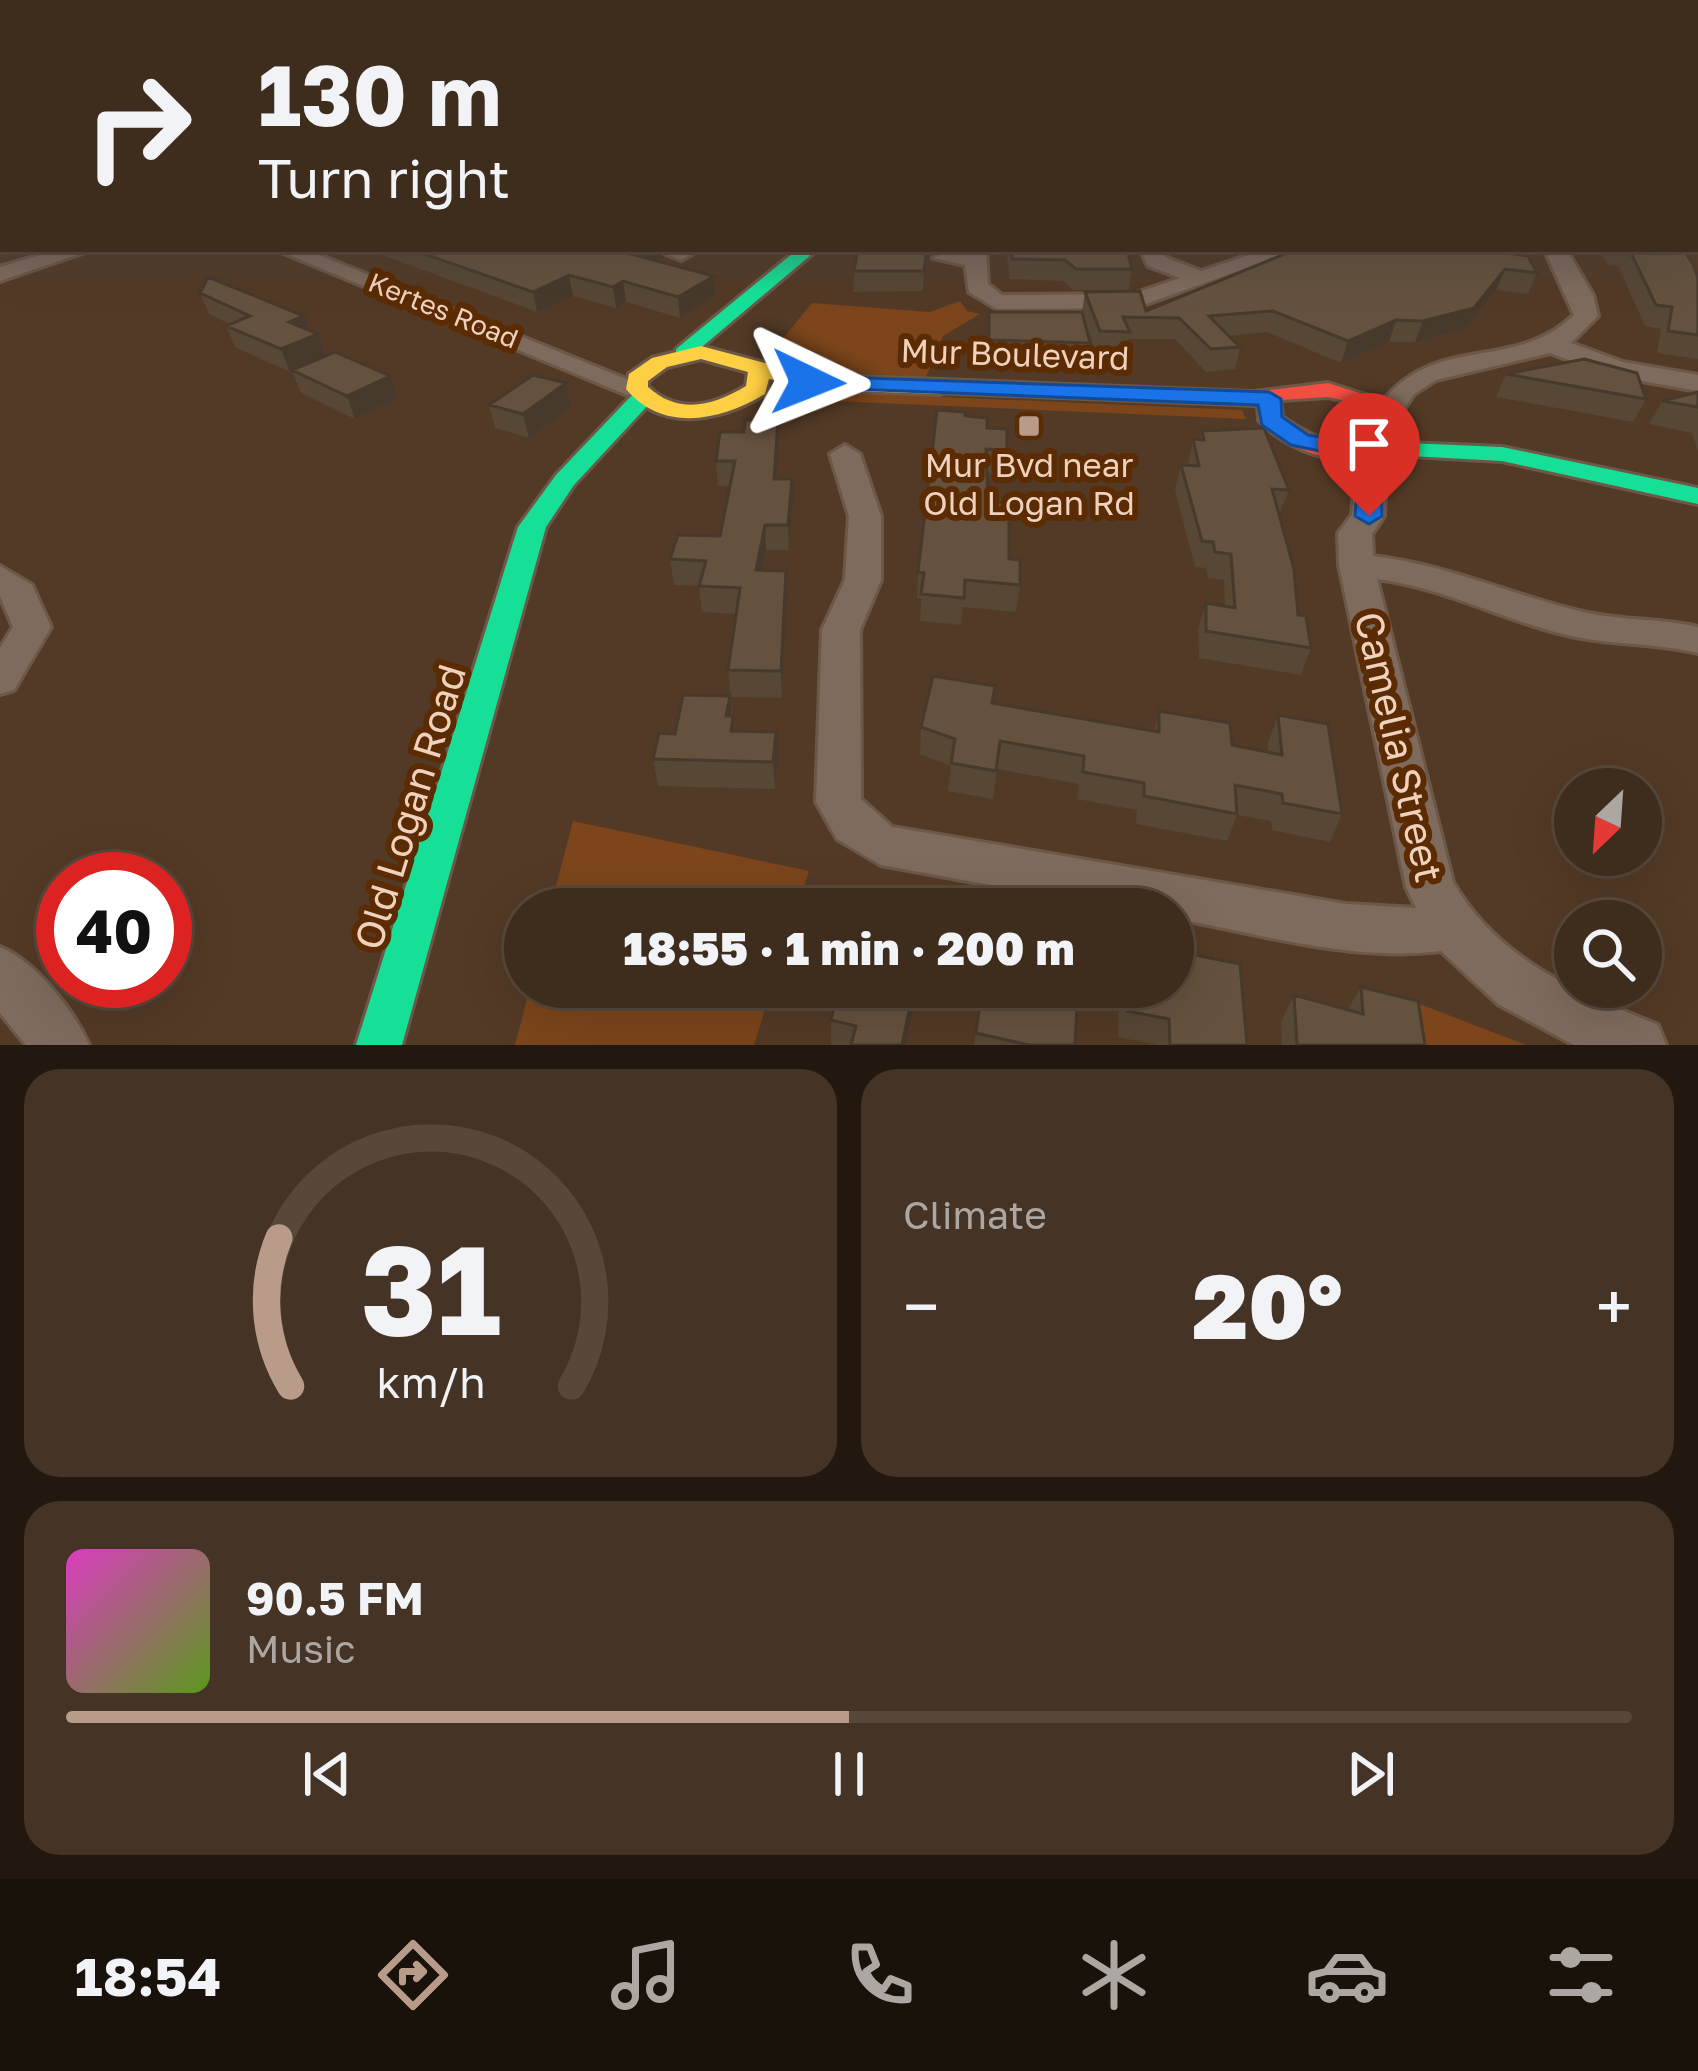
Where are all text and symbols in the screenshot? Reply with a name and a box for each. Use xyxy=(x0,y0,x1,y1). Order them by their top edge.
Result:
text: 130 m xyxy=(258,44,502,144)
icon: right xyxy=(60,48,216,204)
text: Turn right xyxy=(258,145,510,210)
street label: Kertes Road xyxy=(364,266,523,355)
position arrow xyxy=(745,319,871,445)
street label: Mur Boulevard xyxy=(900,330,1130,377)
pin xyxy=(1318,393,1420,516)
icon: arrive xyxy=(1336,411,1402,477)
marker: Mur Bvd near Old Logan Rd xyxy=(1016,413,1042,439)
place label: Mur Bvd near Old Logan Rd xyxy=(923,445,1135,522)
street label: Camelia Street xyxy=(1346,607,1453,887)
street label: Old Logan Road xyxy=(344,659,475,955)
north arrow xyxy=(1554,768,1662,876)
map controls xyxy=(1554,768,1662,1008)
speed limit sign: 40 xyxy=(36,852,192,1008)
button: search xyxy=(1554,900,1662,1008)
text: 18:55 · 1 min · 200 m xyxy=(623,921,1075,975)
text: Climate xyxy=(903,1191,1047,1238)
text: 31 xyxy=(360,1213,501,1362)
text: 20° xyxy=(1192,1251,1343,1359)
text: − xyxy=(903,1266,939,1346)
text: + xyxy=(1596,1266,1632,1346)
text: km/h xyxy=(376,1356,485,1407)
text: 90.5 FM xyxy=(246,1571,424,1625)
text: Music xyxy=(246,1625,356,1672)
icon: previous xyxy=(294,1741,360,1807)
icon: pause xyxy=(816,1741,882,1807)
icon: next xyxy=(1338,1741,1404,1807)
icon: directions xyxy=(371,1933,455,2017)
icon: music xyxy=(604,1933,688,2017)
icon: phone xyxy=(838,1933,922,2017)
icon: climate xyxy=(1072,1933,1156,2017)
icon: car xyxy=(1305,1933,1389,2017)
icon: filters xyxy=(1539,1933,1623,2017)
text: 18:54 xyxy=(75,1943,221,2008)

